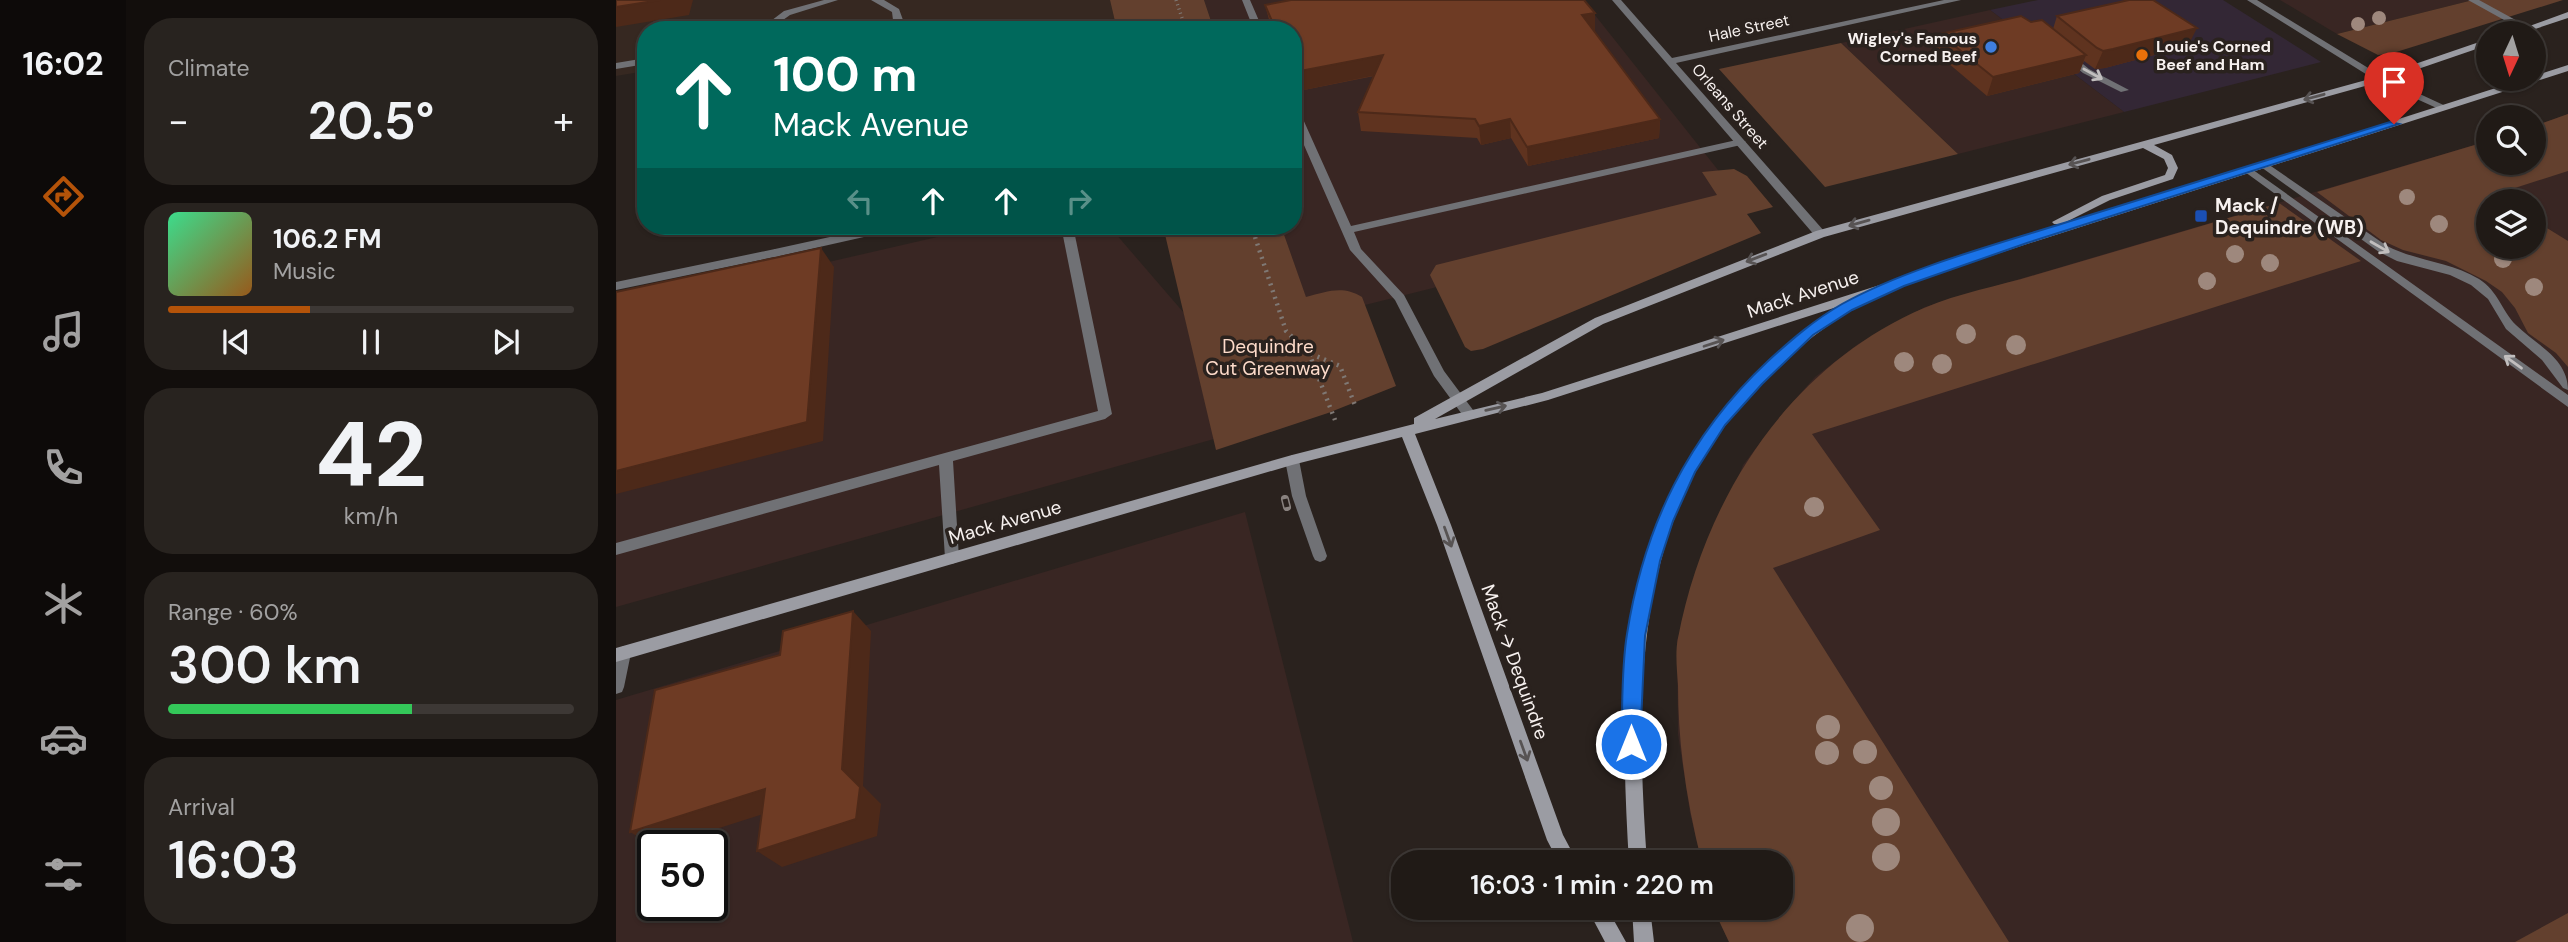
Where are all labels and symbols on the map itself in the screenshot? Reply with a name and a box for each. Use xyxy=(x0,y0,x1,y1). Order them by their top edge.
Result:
street label: Hale Street xyxy=(1707,9,1791,47)
north arrow xyxy=(2476,21,2546,91)
place label: Wigley's Famous Corned Beef xyxy=(1847,28,1977,67)
place label: Louie's Corned Beef and Ham xyxy=(2156,36,2271,75)
marker: Wigley's Famous Corned Beef xyxy=(1983,39,1999,55)
marker: Louie's Corned Beef and Ham xyxy=(2134,47,2150,63)
pin xyxy=(2364,52,2424,124)
street label: Orleans Street xyxy=(1687,59,1773,153)
one-way arrow xyxy=(2083,67,2103,81)
one-way arrow xyxy=(2303,92,2325,105)
one-way arrow xyxy=(2068,156,2091,169)
place label: Mack / Dequindre (WB) xyxy=(2215,193,2364,240)
marker: Mack / Dequindre (WB) xyxy=(2193,208,2209,224)
one-way arrow xyxy=(1849,217,1871,230)
one-way arrow xyxy=(2370,240,2390,254)
one-way arrow xyxy=(1745,252,1767,265)
street label: Mack Avenue xyxy=(1744,264,1862,324)
park label: Dequindre Cut Greenway xyxy=(1205,334,1331,381)
one-way arrow xyxy=(1702,335,1724,348)
one-way arrow xyxy=(2504,355,2523,369)
one-way arrow xyxy=(1484,401,1507,414)
street label: Mack Avenue xyxy=(946,494,1064,550)
one-way arrow xyxy=(1443,525,1455,547)
street label: Mack → Dequindre xyxy=(1475,581,1555,743)
position arrow xyxy=(1594,707,1668,781)
one-way arrow xyxy=(1519,740,1531,762)
speed limit sign: 50 xyxy=(637,830,728,921)

